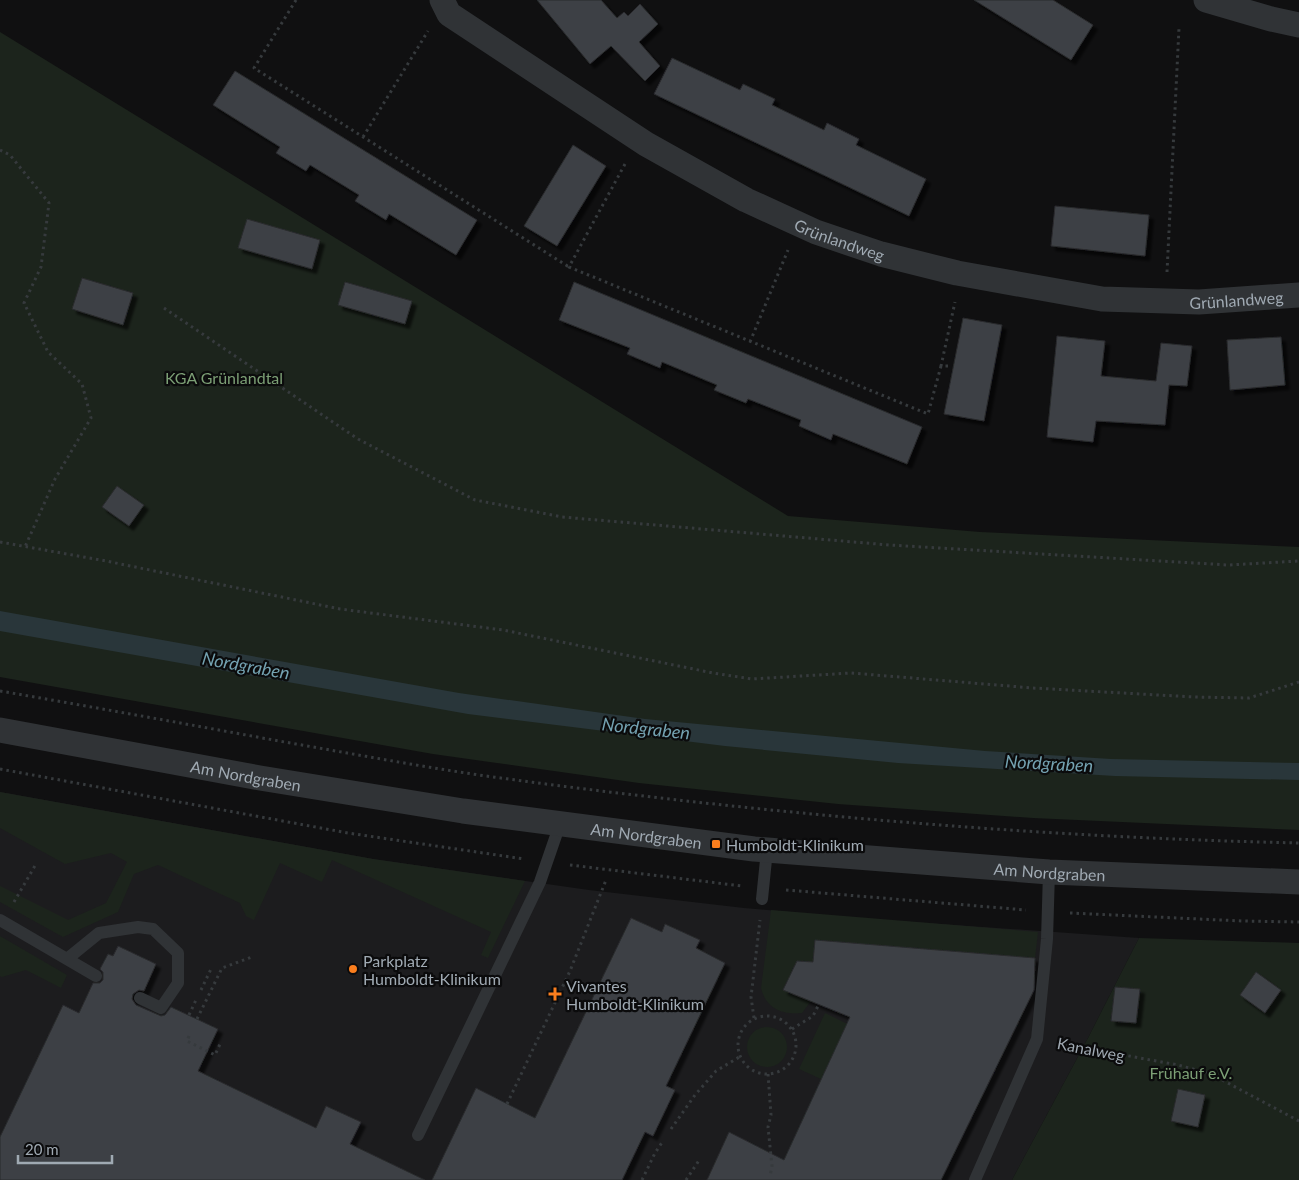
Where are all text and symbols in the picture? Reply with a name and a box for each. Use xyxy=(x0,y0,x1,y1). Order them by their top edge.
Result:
street label: Grünlandweg xyxy=(792,214,887,264)
street label: Grünlandweg xyxy=(1189,287,1284,312)
park label: KGA Grünlandtal xyxy=(165,368,283,387)
water label: Nordgraben xyxy=(201,646,291,684)
water label: Nordgraben xyxy=(601,712,691,744)
water label: Nordgraben xyxy=(1004,750,1094,776)
street label: Am Nordgraben xyxy=(189,756,303,794)
street label: Am Nordgraben xyxy=(590,818,703,852)
place label: Humboldt-Klinikum xyxy=(726,835,864,854)
marker: Humboldt-Klinikum xyxy=(710,838,722,850)
street label: Am Nordgraben xyxy=(993,858,1106,884)
place label: Parkplatz Humboldt-Klinikum xyxy=(363,951,501,988)
marker: Parkplatz Humboldt-Klinikum xyxy=(347,963,359,975)
place label: Vivantes Humboldt-Klinikum xyxy=(566,976,704,1013)
marker: Vivantes Humboldt-Klinikum xyxy=(548,987,562,1001)
street label: Kanalweg xyxy=(1056,1033,1126,1065)
park label: Frühauf e.V. xyxy=(1150,1063,1232,1082)
scale bar xyxy=(18,1132,111,1164)
text: 20 m xyxy=(25,1140,59,1158)

